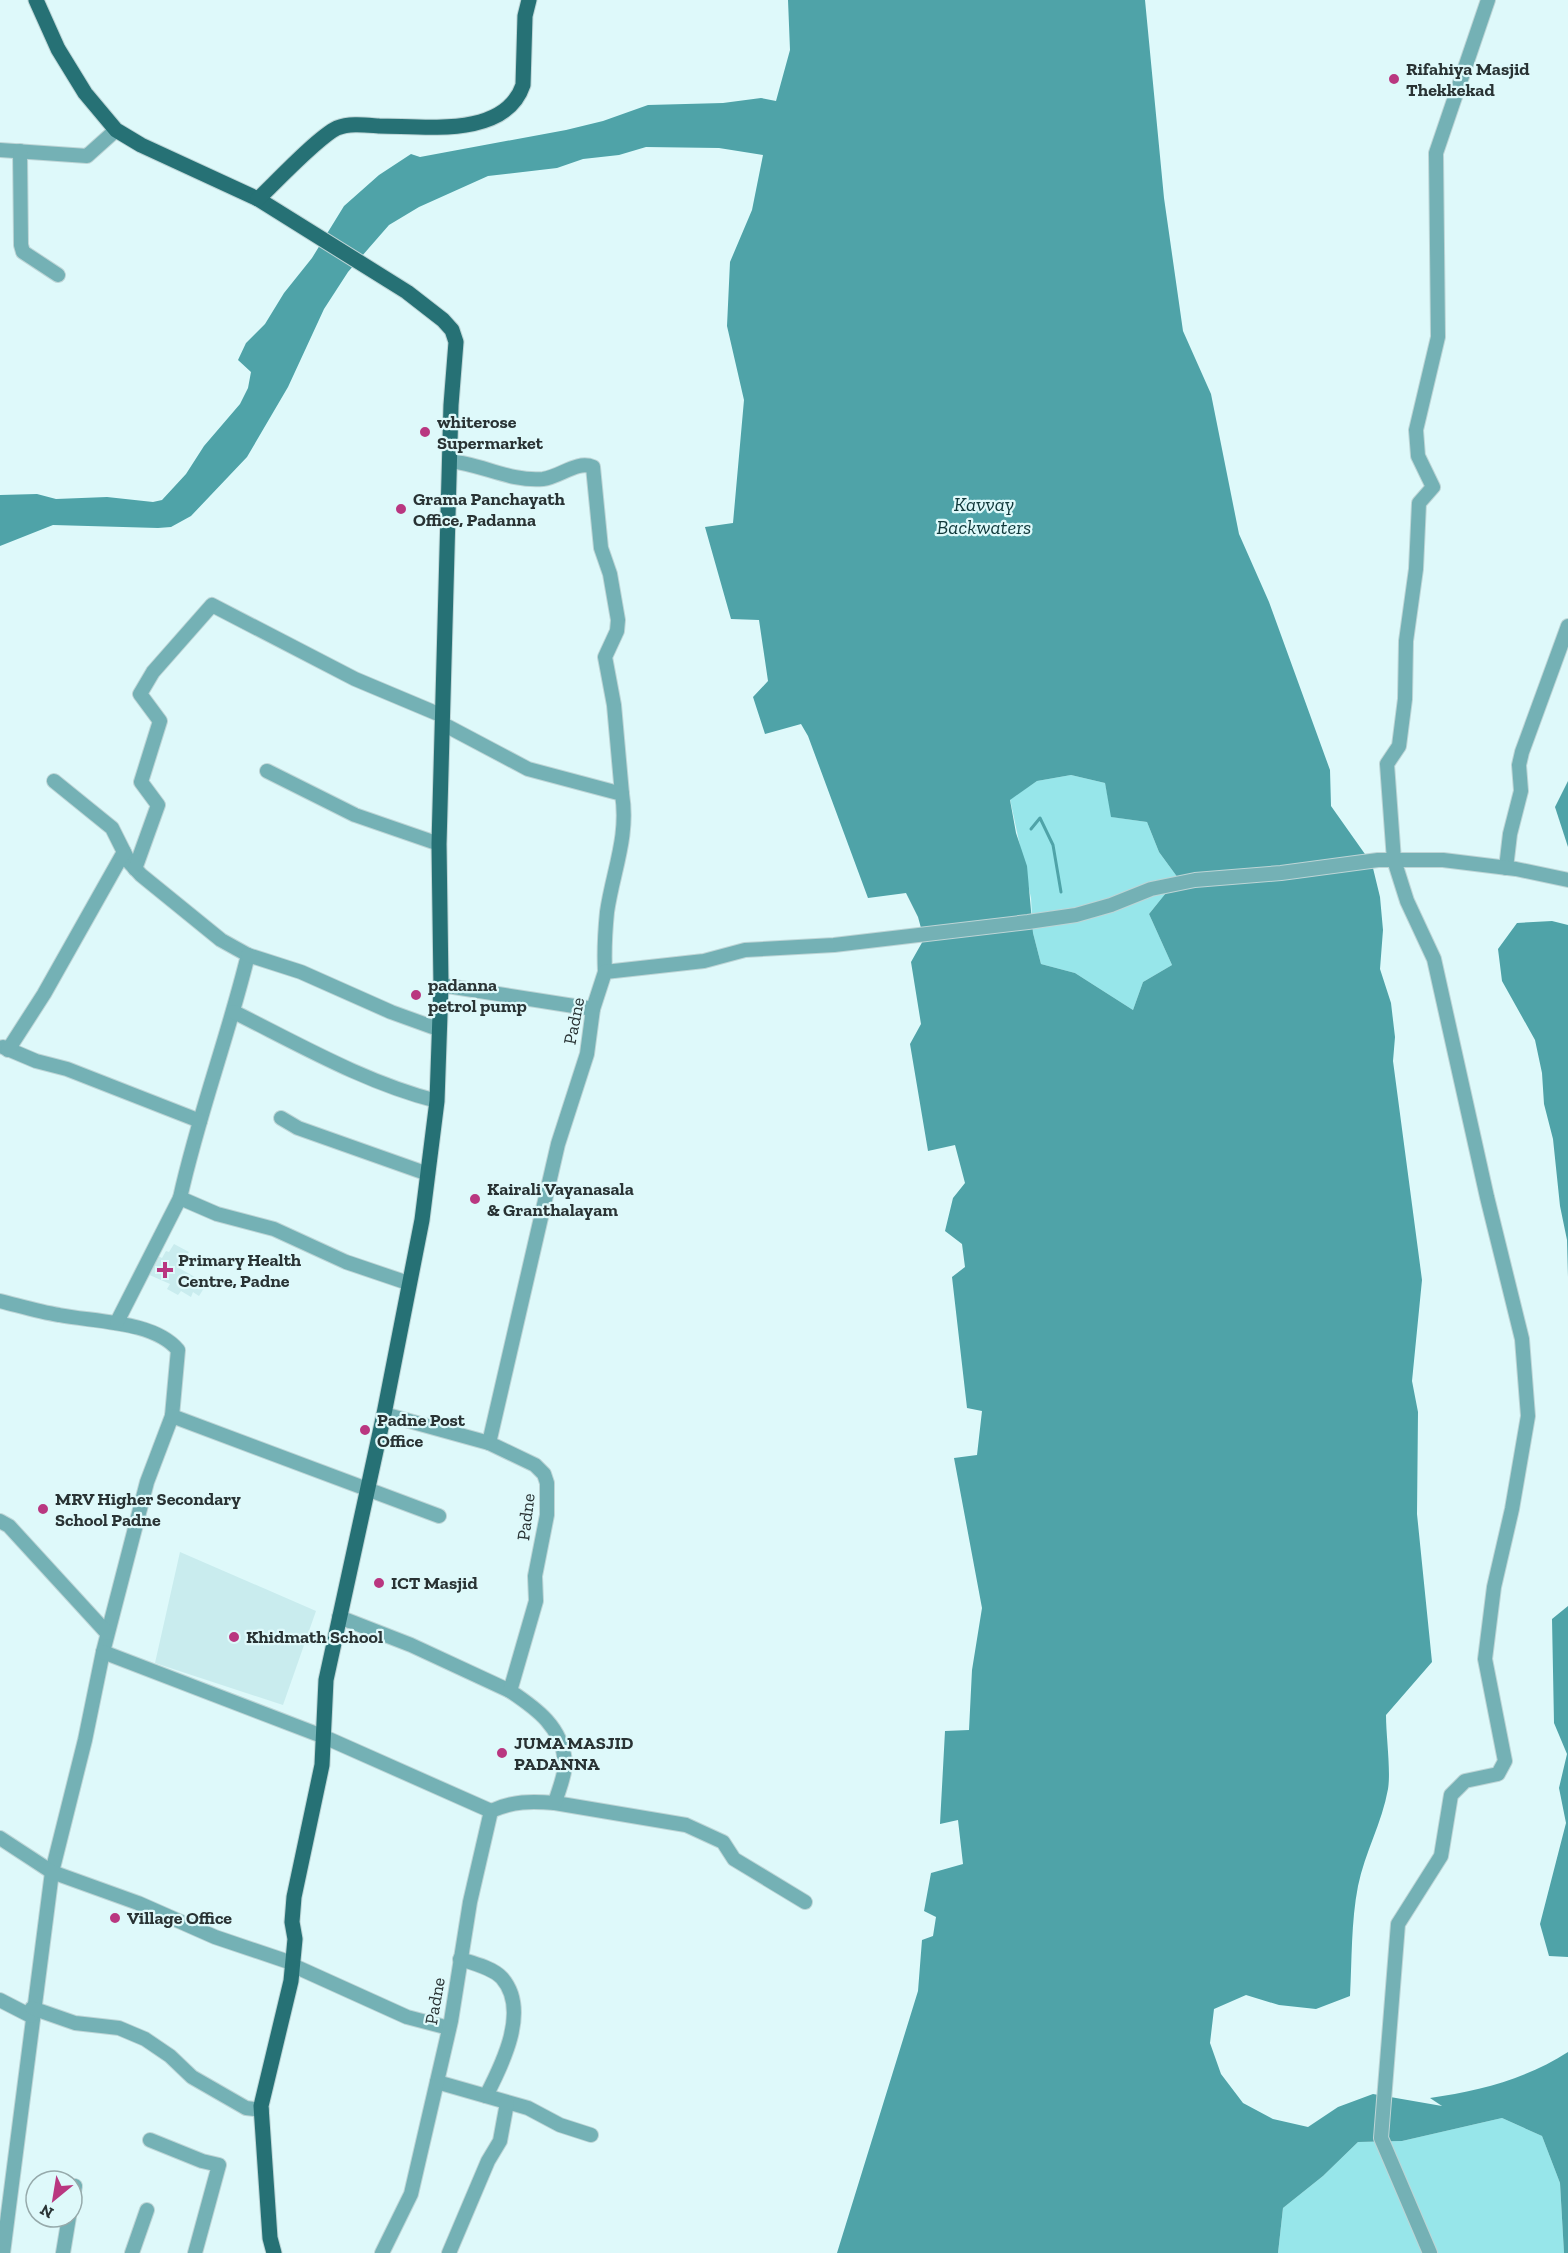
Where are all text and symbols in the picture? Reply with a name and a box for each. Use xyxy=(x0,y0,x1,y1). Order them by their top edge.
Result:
place label: Rifahiya Masjid Thekkekad xyxy=(1406,58,1530,101)
marker: Rifahiya Masjid Thekkekad xyxy=(1387,72,1401,86)
place label: whiterose Supermarket xyxy=(437,411,544,454)
marker: whiterose Supermarket xyxy=(418,425,432,439)
place label: Grama Panchayath Office, Padanna xyxy=(413,488,566,531)
water label: Kavvay Backwaters xyxy=(937,492,1031,539)
marker: Grama Panchayath Office, Padanna xyxy=(394,502,408,516)
place label: padanna petrol pump xyxy=(428,974,527,1017)
marker: padanna petrol pump xyxy=(409,988,423,1002)
street label: Padne xyxy=(559,996,589,1046)
place label: Kairali Vayanasala & Granthalayam xyxy=(487,1178,634,1221)
marker: Kairali Vayanasala & Granthalayam xyxy=(468,1192,482,1206)
place label: Primary Health Centre, Padne xyxy=(178,1249,302,1292)
marker: Primary Health Centre, Padne xyxy=(156,1261,174,1279)
place label: Padne Post Office xyxy=(377,1409,466,1452)
marker: Padne Post Office xyxy=(358,1423,372,1437)
place label: MRV Higher Secondary School Padne xyxy=(55,1488,241,1531)
street label: Padne xyxy=(512,1492,540,1542)
marker: MRV Higher Secondary School Padne xyxy=(36,1502,50,1516)
place label: ICT Masjid xyxy=(391,1572,478,1594)
marker: ICT Masjid xyxy=(372,1576,386,1590)
place label: Khidmath School xyxy=(246,1626,383,1648)
marker: Khidmath School xyxy=(227,1630,241,1644)
place label: JUMA MASJID PADANNA xyxy=(514,1732,634,1775)
marker: JUMA MASJID PADANNA xyxy=(495,1746,509,1760)
place label: Village Office xyxy=(127,1907,232,1929)
marker: Village Office xyxy=(108,1911,122,1925)
street label: Padne xyxy=(420,1976,450,2026)
north arrow xyxy=(24,2169,84,2229)
text: N xyxy=(37,2200,57,2223)

